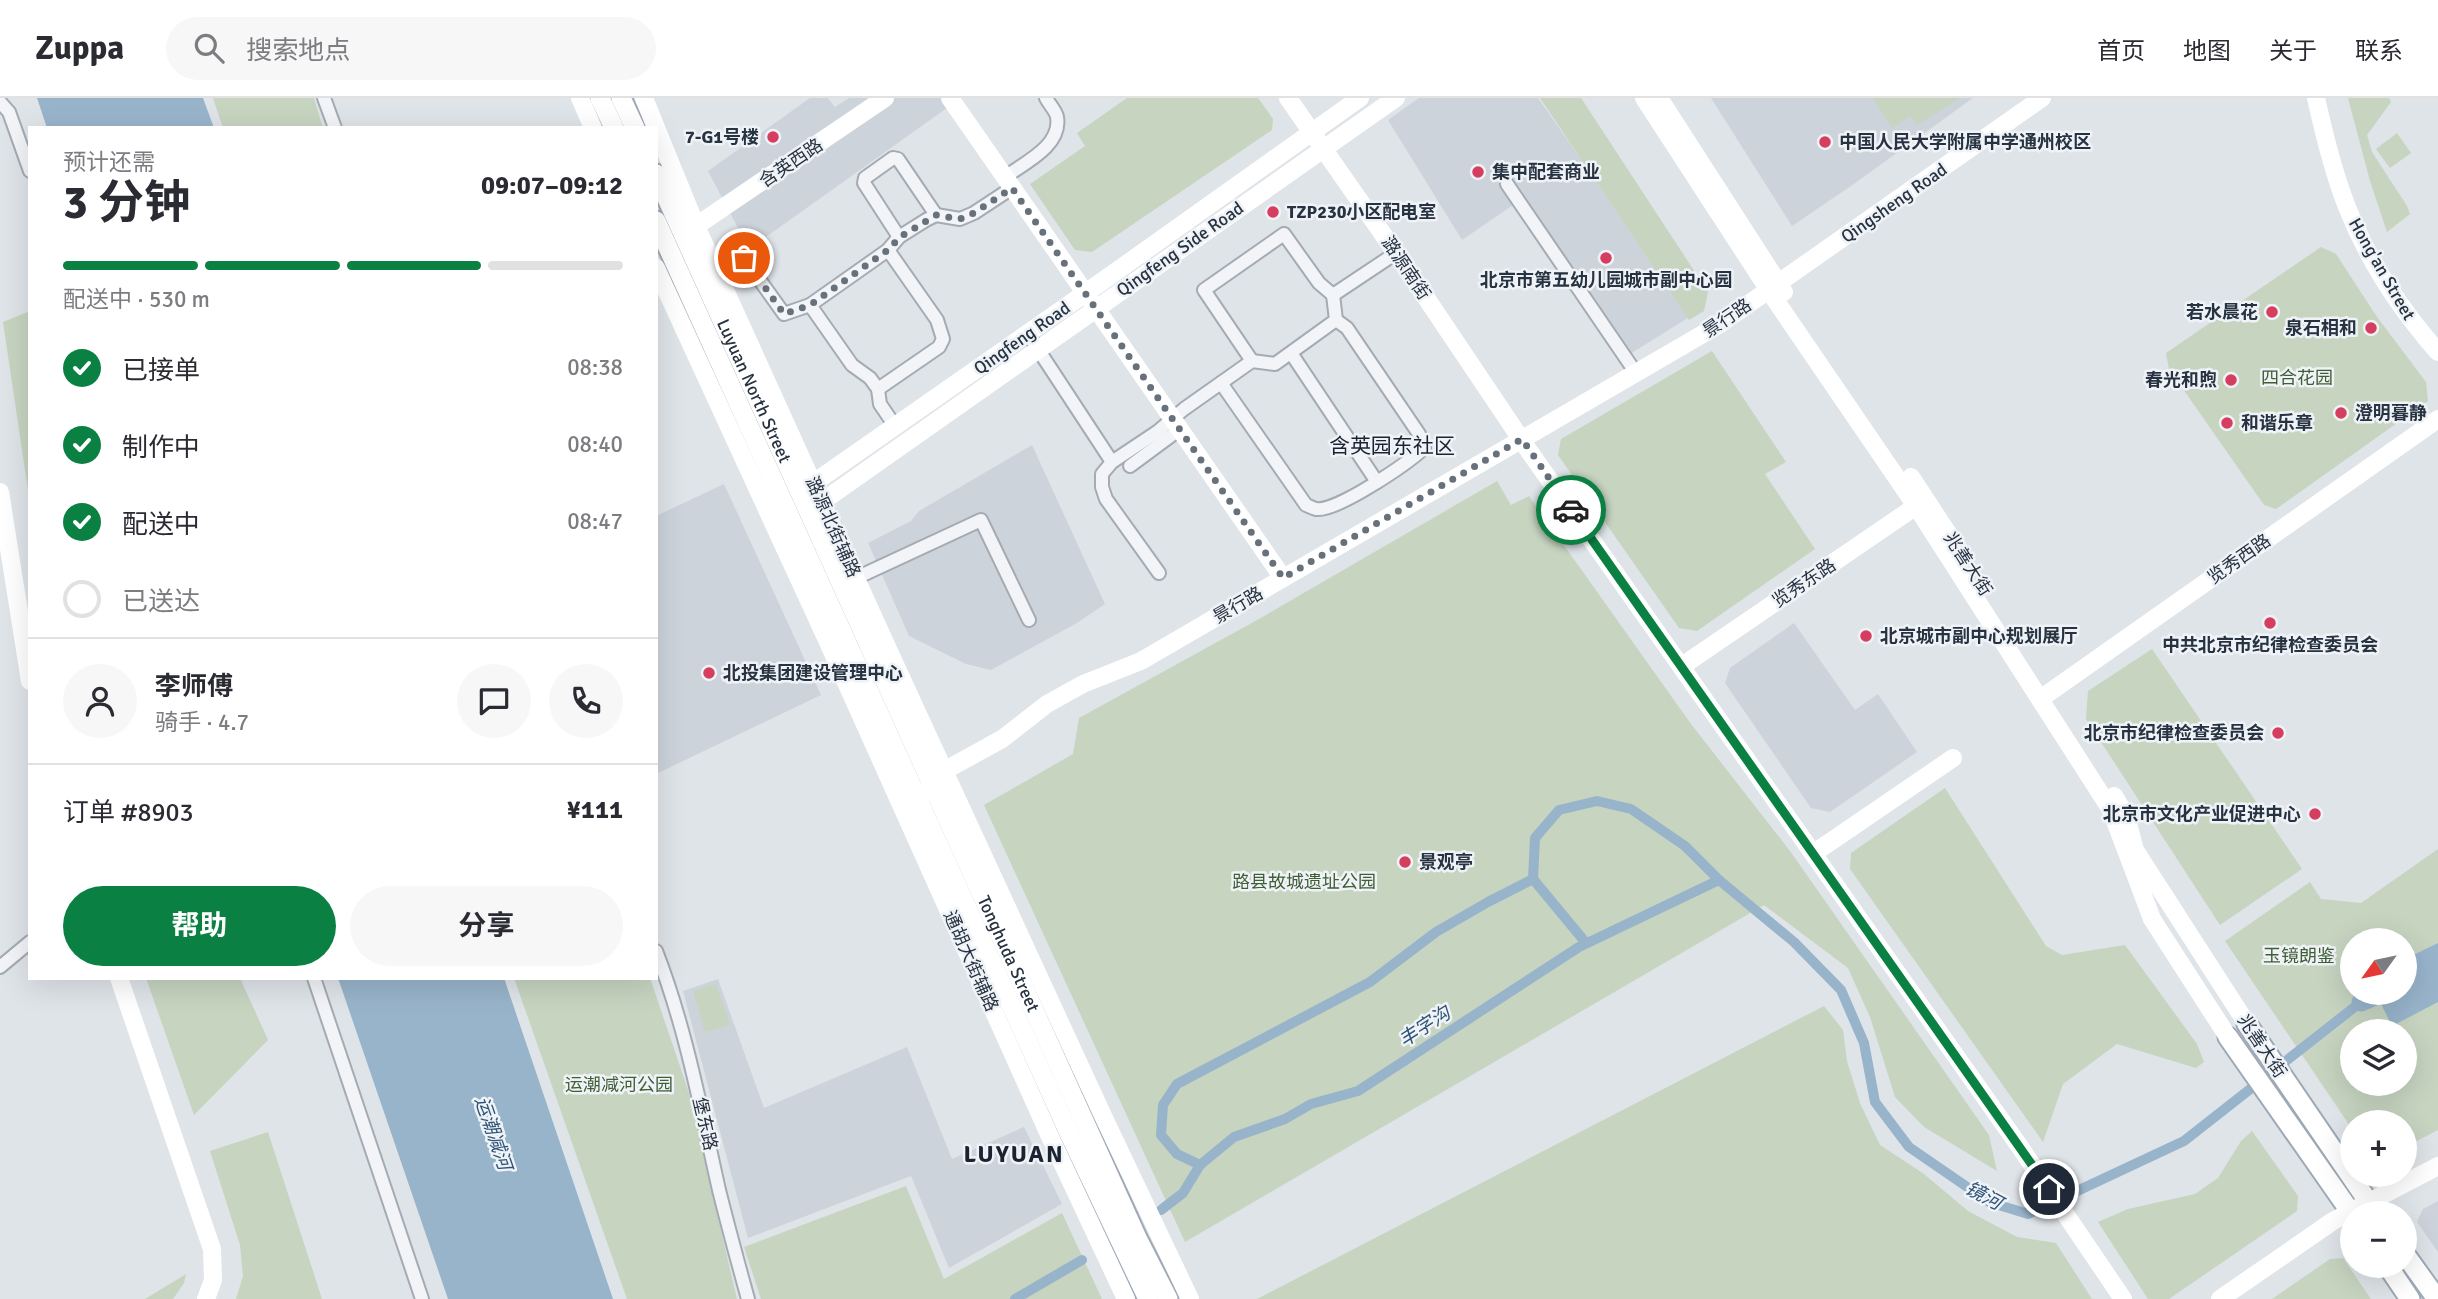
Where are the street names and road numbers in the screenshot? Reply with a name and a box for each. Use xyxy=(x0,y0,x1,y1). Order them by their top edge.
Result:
street label: 含英西路 xyxy=(755,134,827,192)
street label: Qingsheng Road xyxy=(1837,158,1951,248)
street label: Qingfeng Side Road xyxy=(1112,197,1248,301)
street label: Hong'an Street xyxy=(2344,214,2420,324)
street label: 潞源南街 xyxy=(1377,232,1435,304)
street label: 景行路 xyxy=(1698,294,1756,342)
street label: Qingfeng Road xyxy=(970,297,1074,379)
street label: Luyuan North Street xyxy=(712,315,796,466)
street label: 潞源北街辅路 xyxy=(801,473,865,581)
street label: 兆善大街 xyxy=(1939,528,1997,600)
street label: 览秀西路 xyxy=(2203,529,2275,589)
street label: 览秀东路 xyxy=(1768,554,1840,612)
street label: 景行路 xyxy=(1209,582,1267,628)
street label: Tonghuda Street xyxy=(973,892,1044,1016)
street label: 通胡大街辅路 xyxy=(939,907,1003,1015)
street label: 兆善大街 xyxy=(2233,1010,2291,1082)
street label: 堡东路 xyxy=(688,1095,722,1153)

